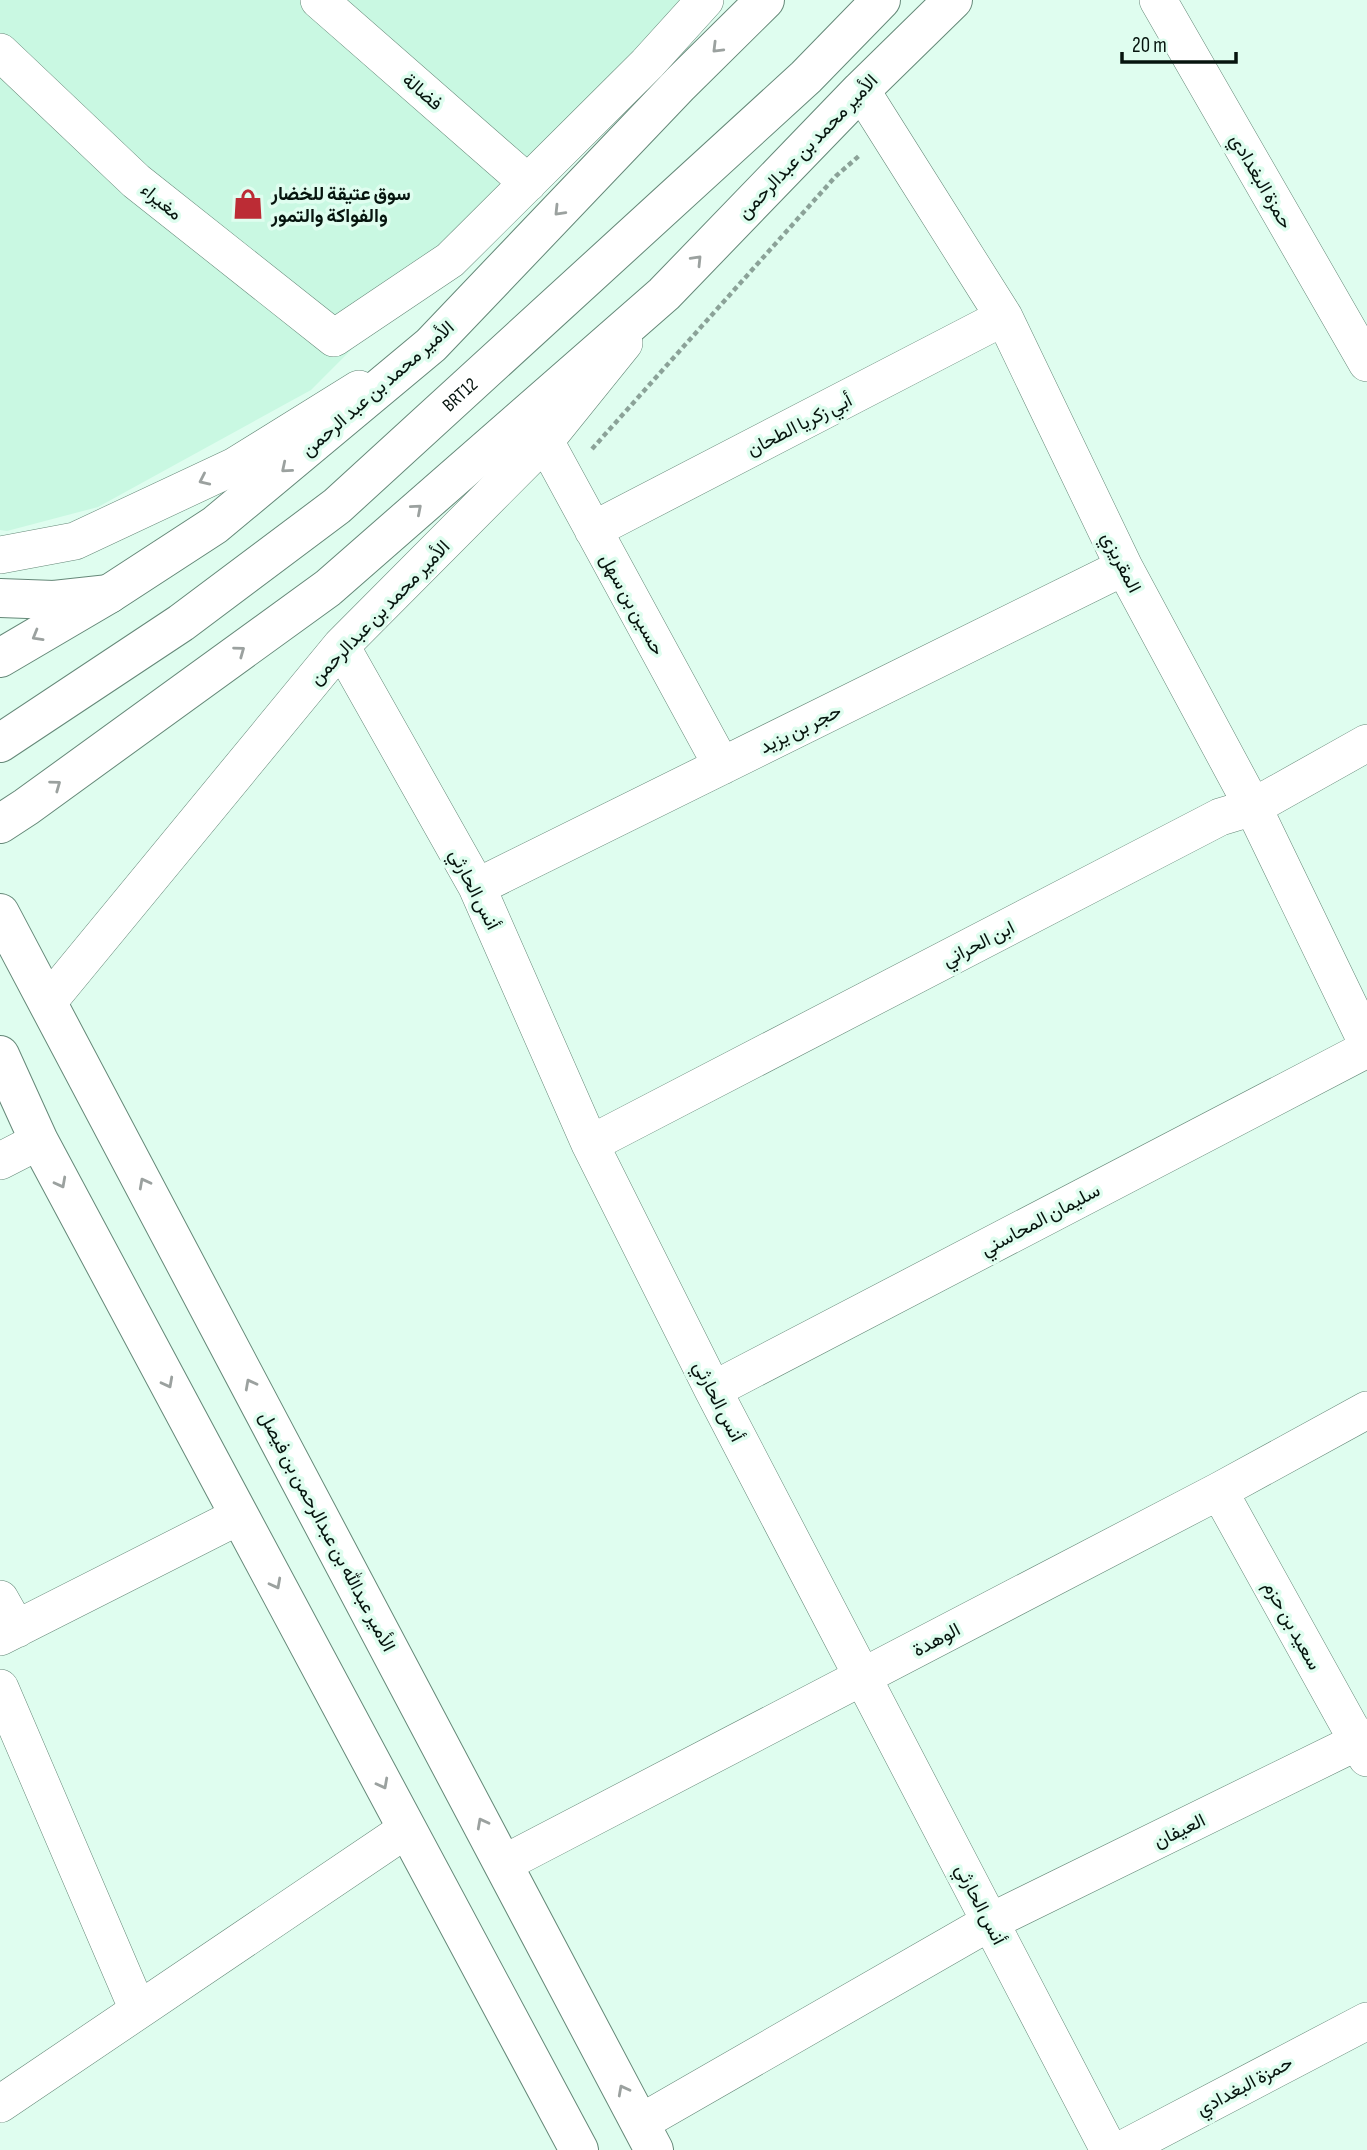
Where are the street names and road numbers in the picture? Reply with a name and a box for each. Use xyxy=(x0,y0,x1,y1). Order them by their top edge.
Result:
street label: فضالة xyxy=(397,69,447,116)
street label: الأمير محمد بن عبدالرحمن xyxy=(733,70,883,224)
street label: حمزة البغدادي xyxy=(1222,130,1297,235)
street label: مغيراء xyxy=(136,179,186,226)
street label: الأمير محمد بن عبد الرحمن xyxy=(297,316,459,462)
street label: BRT12 xyxy=(438,373,483,417)
street label: أبي زكريا الطحان xyxy=(743,389,858,464)
street label: المقريزي xyxy=(1093,529,1146,598)
street label: الأمير محمد بن عبدالرحمن xyxy=(305,536,455,690)
street label: حسين بن سهل xyxy=(594,550,669,660)
street label: حجر بن يزيد xyxy=(756,700,845,759)
street label: أنس الحارثي xyxy=(441,845,504,935)
street label: ابن الحراني xyxy=(939,916,1020,975)
street label: سليمان المحاسني xyxy=(977,1179,1106,1264)
street label: أنس الحارثي xyxy=(685,1357,748,1447)
street label: الأمير عبدالله بن عبدالرحمن بن فيصل xyxy=(253,1408,400,1656)
street label: سعيد بن حزم xyxy=(1258,1577,1326,1674)
street label: الوهدة xyxy=(909,1618,964,1662)
street label: العيفان xyxy=(1150,1809,1209,1854)
street label: أنس الحارثي xyxy=(947,1860,1010,1950)
street label: حمزة البغدادي xyxy=(1193,2051,1298,2124)

